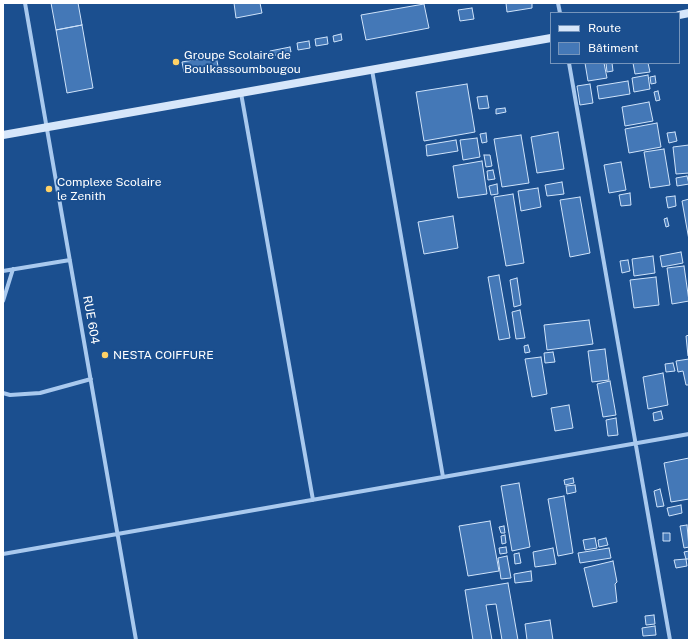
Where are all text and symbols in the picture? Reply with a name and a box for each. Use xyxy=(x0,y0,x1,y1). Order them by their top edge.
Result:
legend xyxy=(550,12,680,64)
text: Route xyxy=(588,21,621,35)
text: Bâtiment xyxy=(588,41,639,55)
place label: Groupe Scolaire de Boulkassoumbougou xyxy=(184,48,301,76)
marker: Groupe Scolaire de Boulkassoumbougou xyxy=(171,57,181,67)
place label: Complexe Scolaire le Zenith xyxy=(57,175,161,203)
marker: Complexe Scolaire le Zenith xyxy=(44,184,54,194)
street label: RUE 604 xyxy=(80,295,102,345)
place label: NESTA COIFFURE xyxy=(113,348,214,362)
marker: NESTA COIFFURE xyxy=(100,350,110,360)

